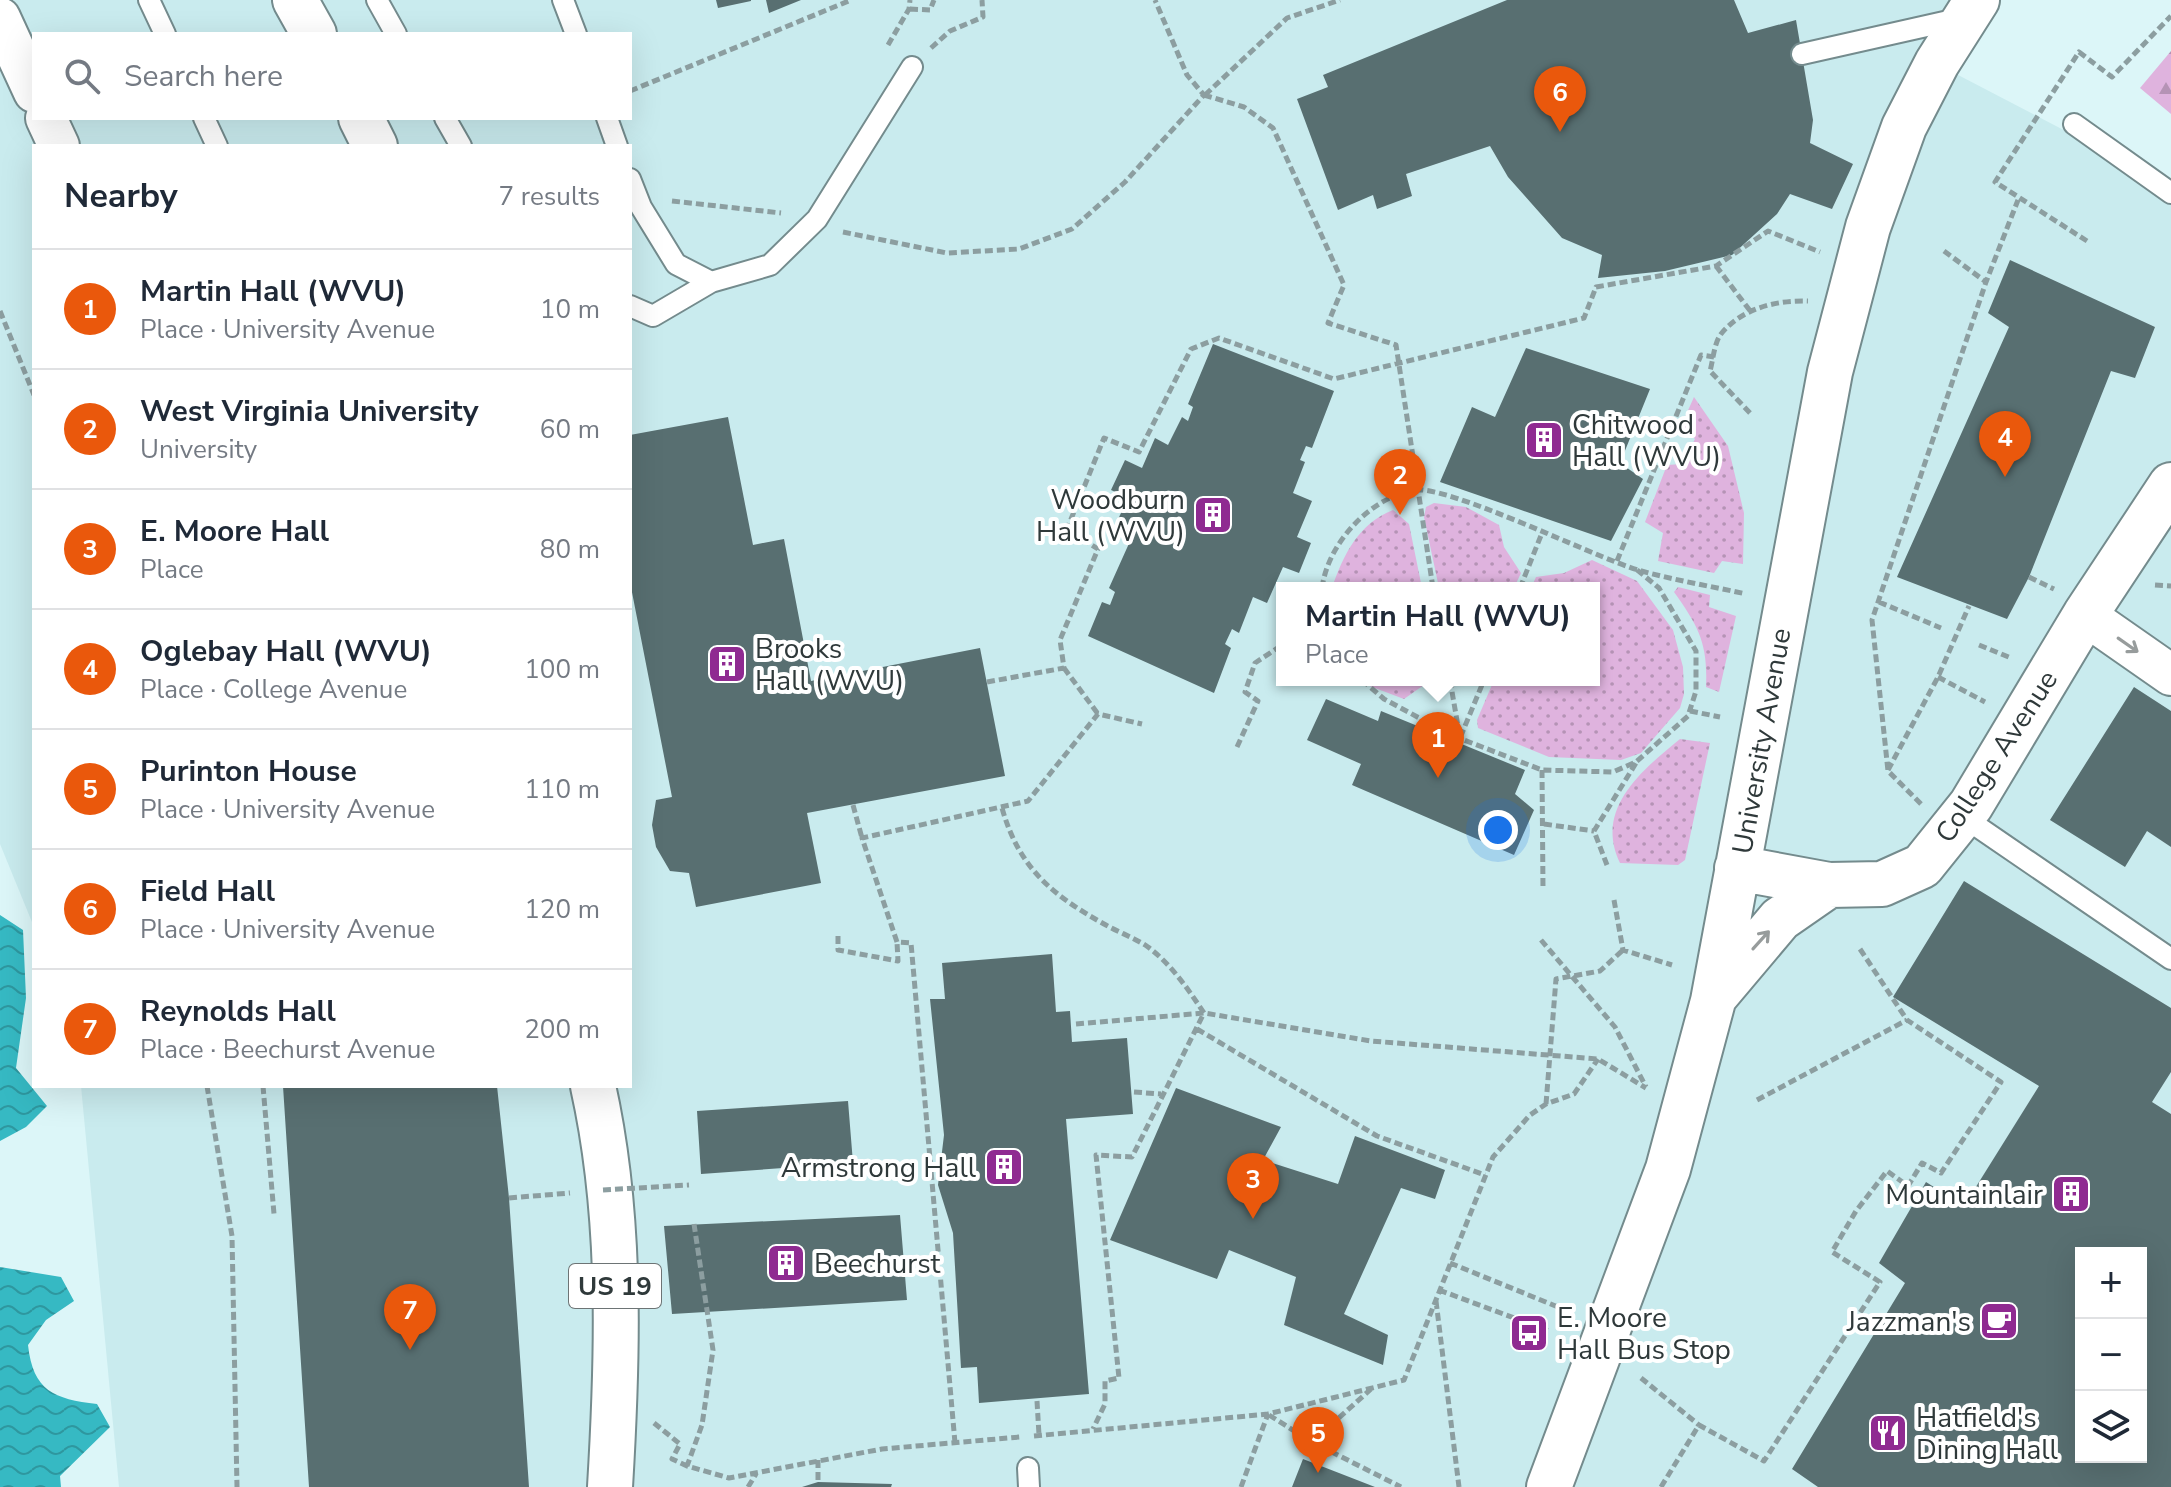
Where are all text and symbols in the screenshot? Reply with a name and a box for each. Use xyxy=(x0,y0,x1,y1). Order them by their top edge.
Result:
search box xyxy=(32,32,632,120)
icon: search xyxy=(60,54,104,98)
text: Search here xyxy=(124,56,283,97)
pin: 6 xyxy=(1534,66,1586,132)
text: Nearby xyxy=(64,173,178,219)
text: 7 results xyxy=(499,179,600,214)
text: Martin Hall (WVU) xyxy=(140,271,406,312)
text: 1 xyxy=(82,292,98,327)
text: 10 m xyxy=(540,292,600,327)
text: Place · University Avenue xyxy=(140,312,435,347)
text: West Virginia University xyxy=(140,391,478,432)
place label: Chitwood Hall (WVU) xyxy=(1572,406,1721,476)
pin: 4 xyxy=(1979,411,2031,477)
text: 2 xyxy=(82,412,98,447)
text: 60 m xyxy=(540,412,600,447)
building icon: Chitwood Hall (WVU) xyxy=(1523,419,1565,461)
text: University xyxy=(140,432,257,467)
pin: 2 xyxy=(1374,449,1426,515)
place label: Woodburn Hall (WVU) xyxy=(1036,481,1185,551)
building icon: Woodburn Hall (WVU) xyxy=(1192,494,1234,536)
text: E. Moore Hall xyxy=(140,511,329,552)
text: 3 xyxy=(82,532,98,567)
text: 80 m xyxy=(540,532,600,567)
text: Place xyxy=(140,552,204,587)
popup xyxy=(1276,582,1600,686)
text: Martin Hall (WVU) xyxy=(1305,596,1571,637)
street label: University Avenue xyxy=(1723,625,1801,857)
place label: Brooks Hall (WVU) xyxy=(755,630,904,700)
text: Oglebay Hall (WVU) xyxy=(140,631,432,672)
text: Place xyxy=(1305,637,1369,672)
one-way arrow xyxy=(2117,637,2139,653)
building icon: Brooks Hall (WVU) xyxy=(706,643,748,685)
text: 4 xyxy=(82,652,98,687)
text: 100 m xyxy=(524,652,600,687)
street label: College Avenue xyxy=(1927,663,2067,850)
text: Place · College Avenue xyxy=(140,672,407,707)
pin: 1 xyxy=(1412,712,1464,778)
text: Purinton House xyxy=(140,751,357,792)
text: 5 xyxy=(82,772,98,807)
text: 110 m xyxy=(524,772,600,807)
text: Place · University Avenue xyxy=(140,792,435,827)
your location xyxy=(1478,810,1518,850)
text: Field Hall xyxy=(140,871,275,912)
text: 6 xyxy=(82,892,98,927)
text: 120 m xyxy=(524,892,600,927)
text: Place · University Avenue xyxy=(140,912,435,947)
one-way arrow xyxy=(1752,930,1770,950)
text: Reynolds Hall xyxy=(140,991,336,1032)
text: 7 xyxy=(82,1012,98,1047)
text: 200 m xyxy=(524,1012,600,1047)
text: Place · Beechurst Avenue xyxy=(140,1032,435,1067)
building icon: Armstrong Hall xyxy=(983,1146,1025,1188)
place label: Armstrong Hall xyxy=(781,1149,977,1187)
pin: 3 xyxy=(1227,1153,1279,1219)
building icon: Mountainlair xyxy=(2050,1173,2092,1215)
place label: Mountainlair xyxy=(1885,1176,2043,1214)
building icon: Beechurst xyxy=(765,1242,807,1284)
place label: Beechurst xyxy=(814,1245,941,1283)
map controls xyxy=(2075,1247,2147,1463)
button: + xyxy=(2075,1247,2147,1319)
road number: US 19 xyxy=(569,1264,661,1308)
pin: 7 xyxy=(384,1284,436,1350)
place label: E. Moore Hall Bus Stop xyxy=(1557,1299,1731,1369)
cafe icon: Jazzman's xyxy=(1978,1300,2020,1342)
place label: Jazzman's xyxy=(1846,1303,1971,1341)
bus stop icon: E. Moore Hall Bus Stop xyxy=(1508,1312,1550,1354)
button: − xyxy=(2075,1319,2147,1391)
button: layers xyxy=(2075,1391,2147,1463)
place label: Hatfield's Dining Hall xyxy=(1916,1399,2059,1469)
pin: 5 xyxy=(1292,1407,1344,1473)
restaurant icon: Hatfield's Dining Hall xyxy=(1867,1412,1909,1454)

